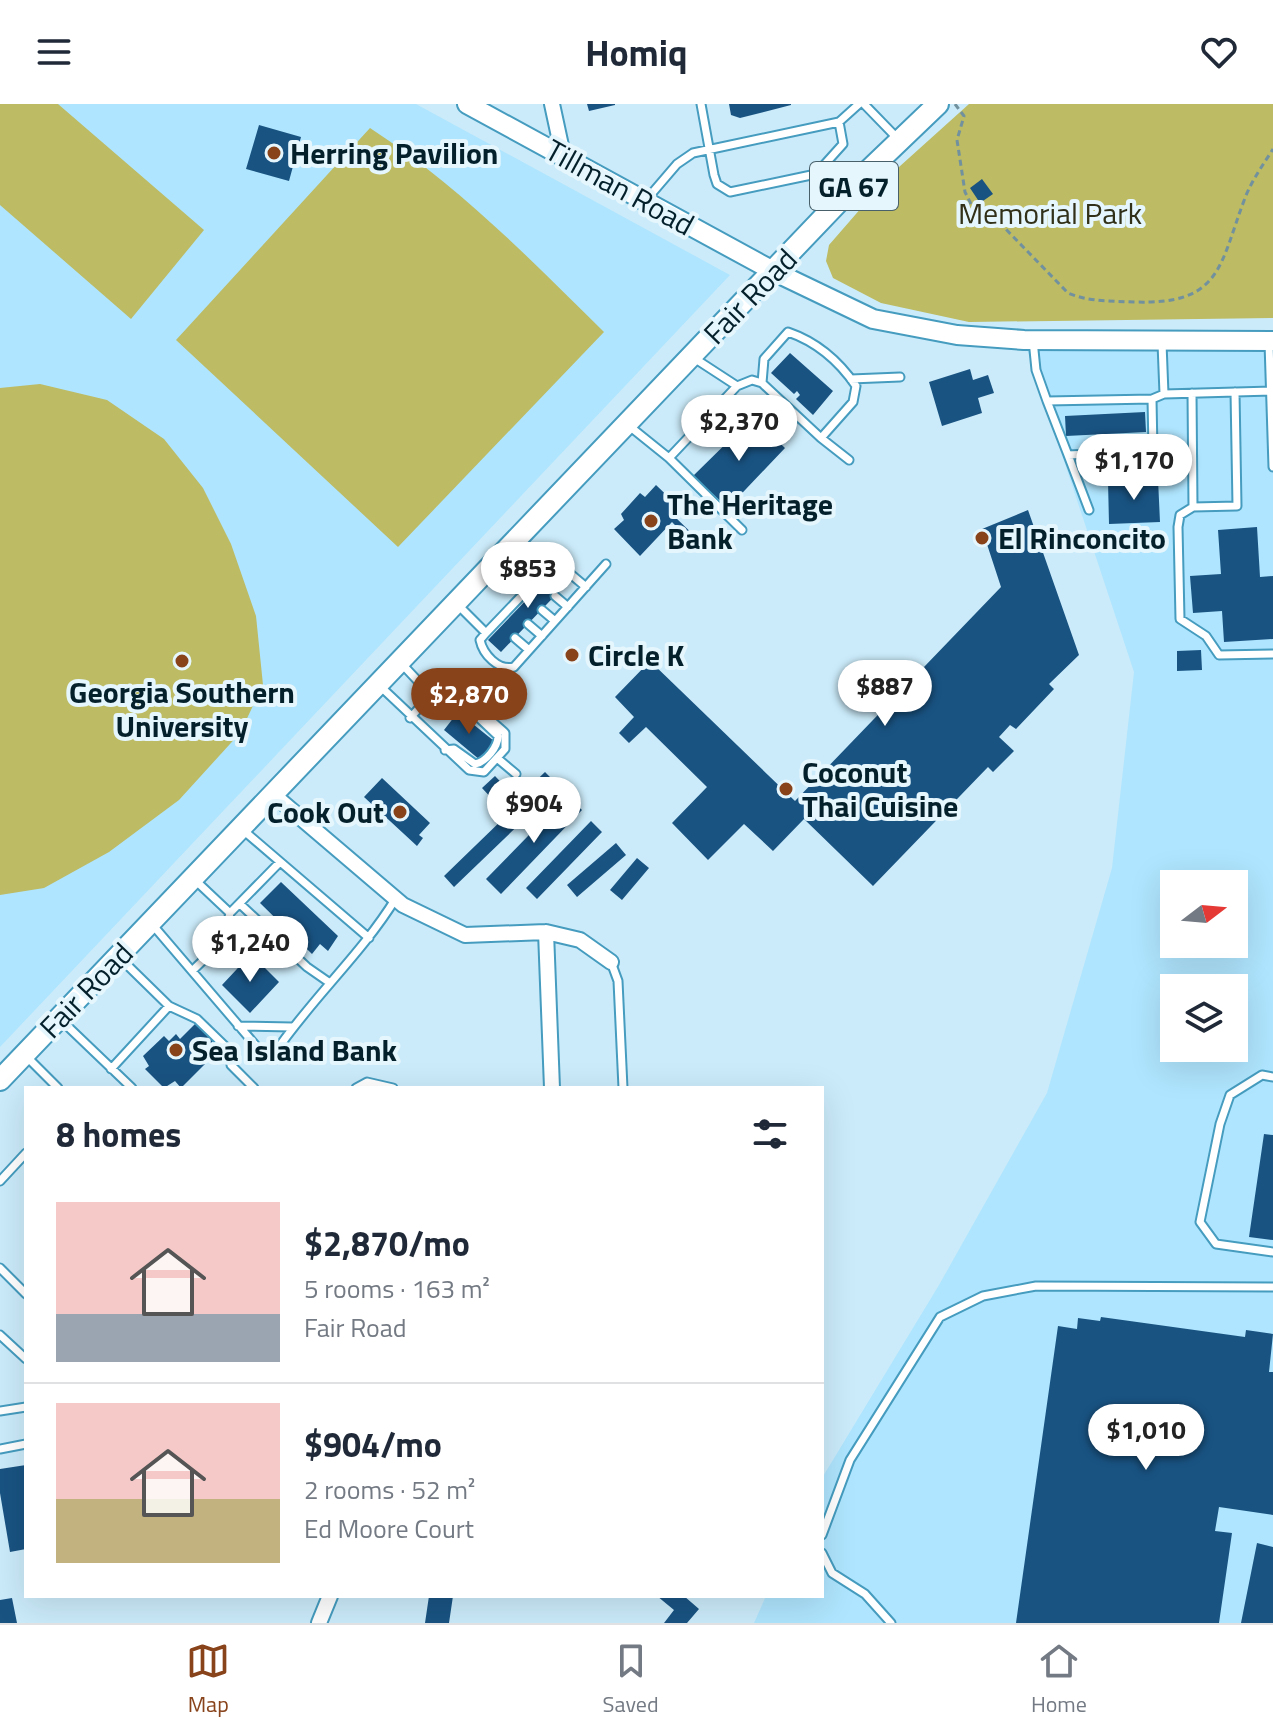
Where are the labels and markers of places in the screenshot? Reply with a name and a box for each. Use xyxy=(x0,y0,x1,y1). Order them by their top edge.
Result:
place label: Herring Pavilion xyxy=(290,130,498,176)
marker: Herring Pavilion xyxy=(265,144,283,162)
pin: $2,370 xyxy=(674,395,804,463)
pin: $1,170 xyxy=(1069,434,1199,502)
place label: The Heritage Bank xyxy=(667,481,833,561)
marker: The Heritage Bank xyxy=(642,512,660,530)
place label: El Rinconcito xyxy=(998,515,1166,561)
marker: El Rinconcito xyxy=(973,529,991,547)
pin: $853 xyxy=(481,542,575,610)
place label: Circle K xyxy=(588,632,685,678)
marker: Circle K xyxy=(563,646,581,664)
marker: Georgia Southern University xyxy=(173,652,191,670)
pin: $887 xyxy=(838,660,932,728)
pin: $2,870 xyxy=(404,668,534,736)
place label: Georgia Southern University xyxy=(69,669,295,749)
place label: Coconut Thai Cuisine xyxy=(802,749,958,829)
pin: $904 xyxy=(487,777,581,845)
marker: Coconut Thai Cuisine xyxy=(777,780,795,798)
place label: Cook Out xyxy=(267,789,384,835)
marker: Cook Out xyxy=(391,803,409,821)
pin: $1,240 xyxy=(185,916,315,984)
place label: Sea Island Bank xyxy=(192,1027,398,1073)
marker: Sea Island Bank xyxy=(167,1041,185,1059)
pin: $1,010 xyxy=(1081,1404,1211,1472)

